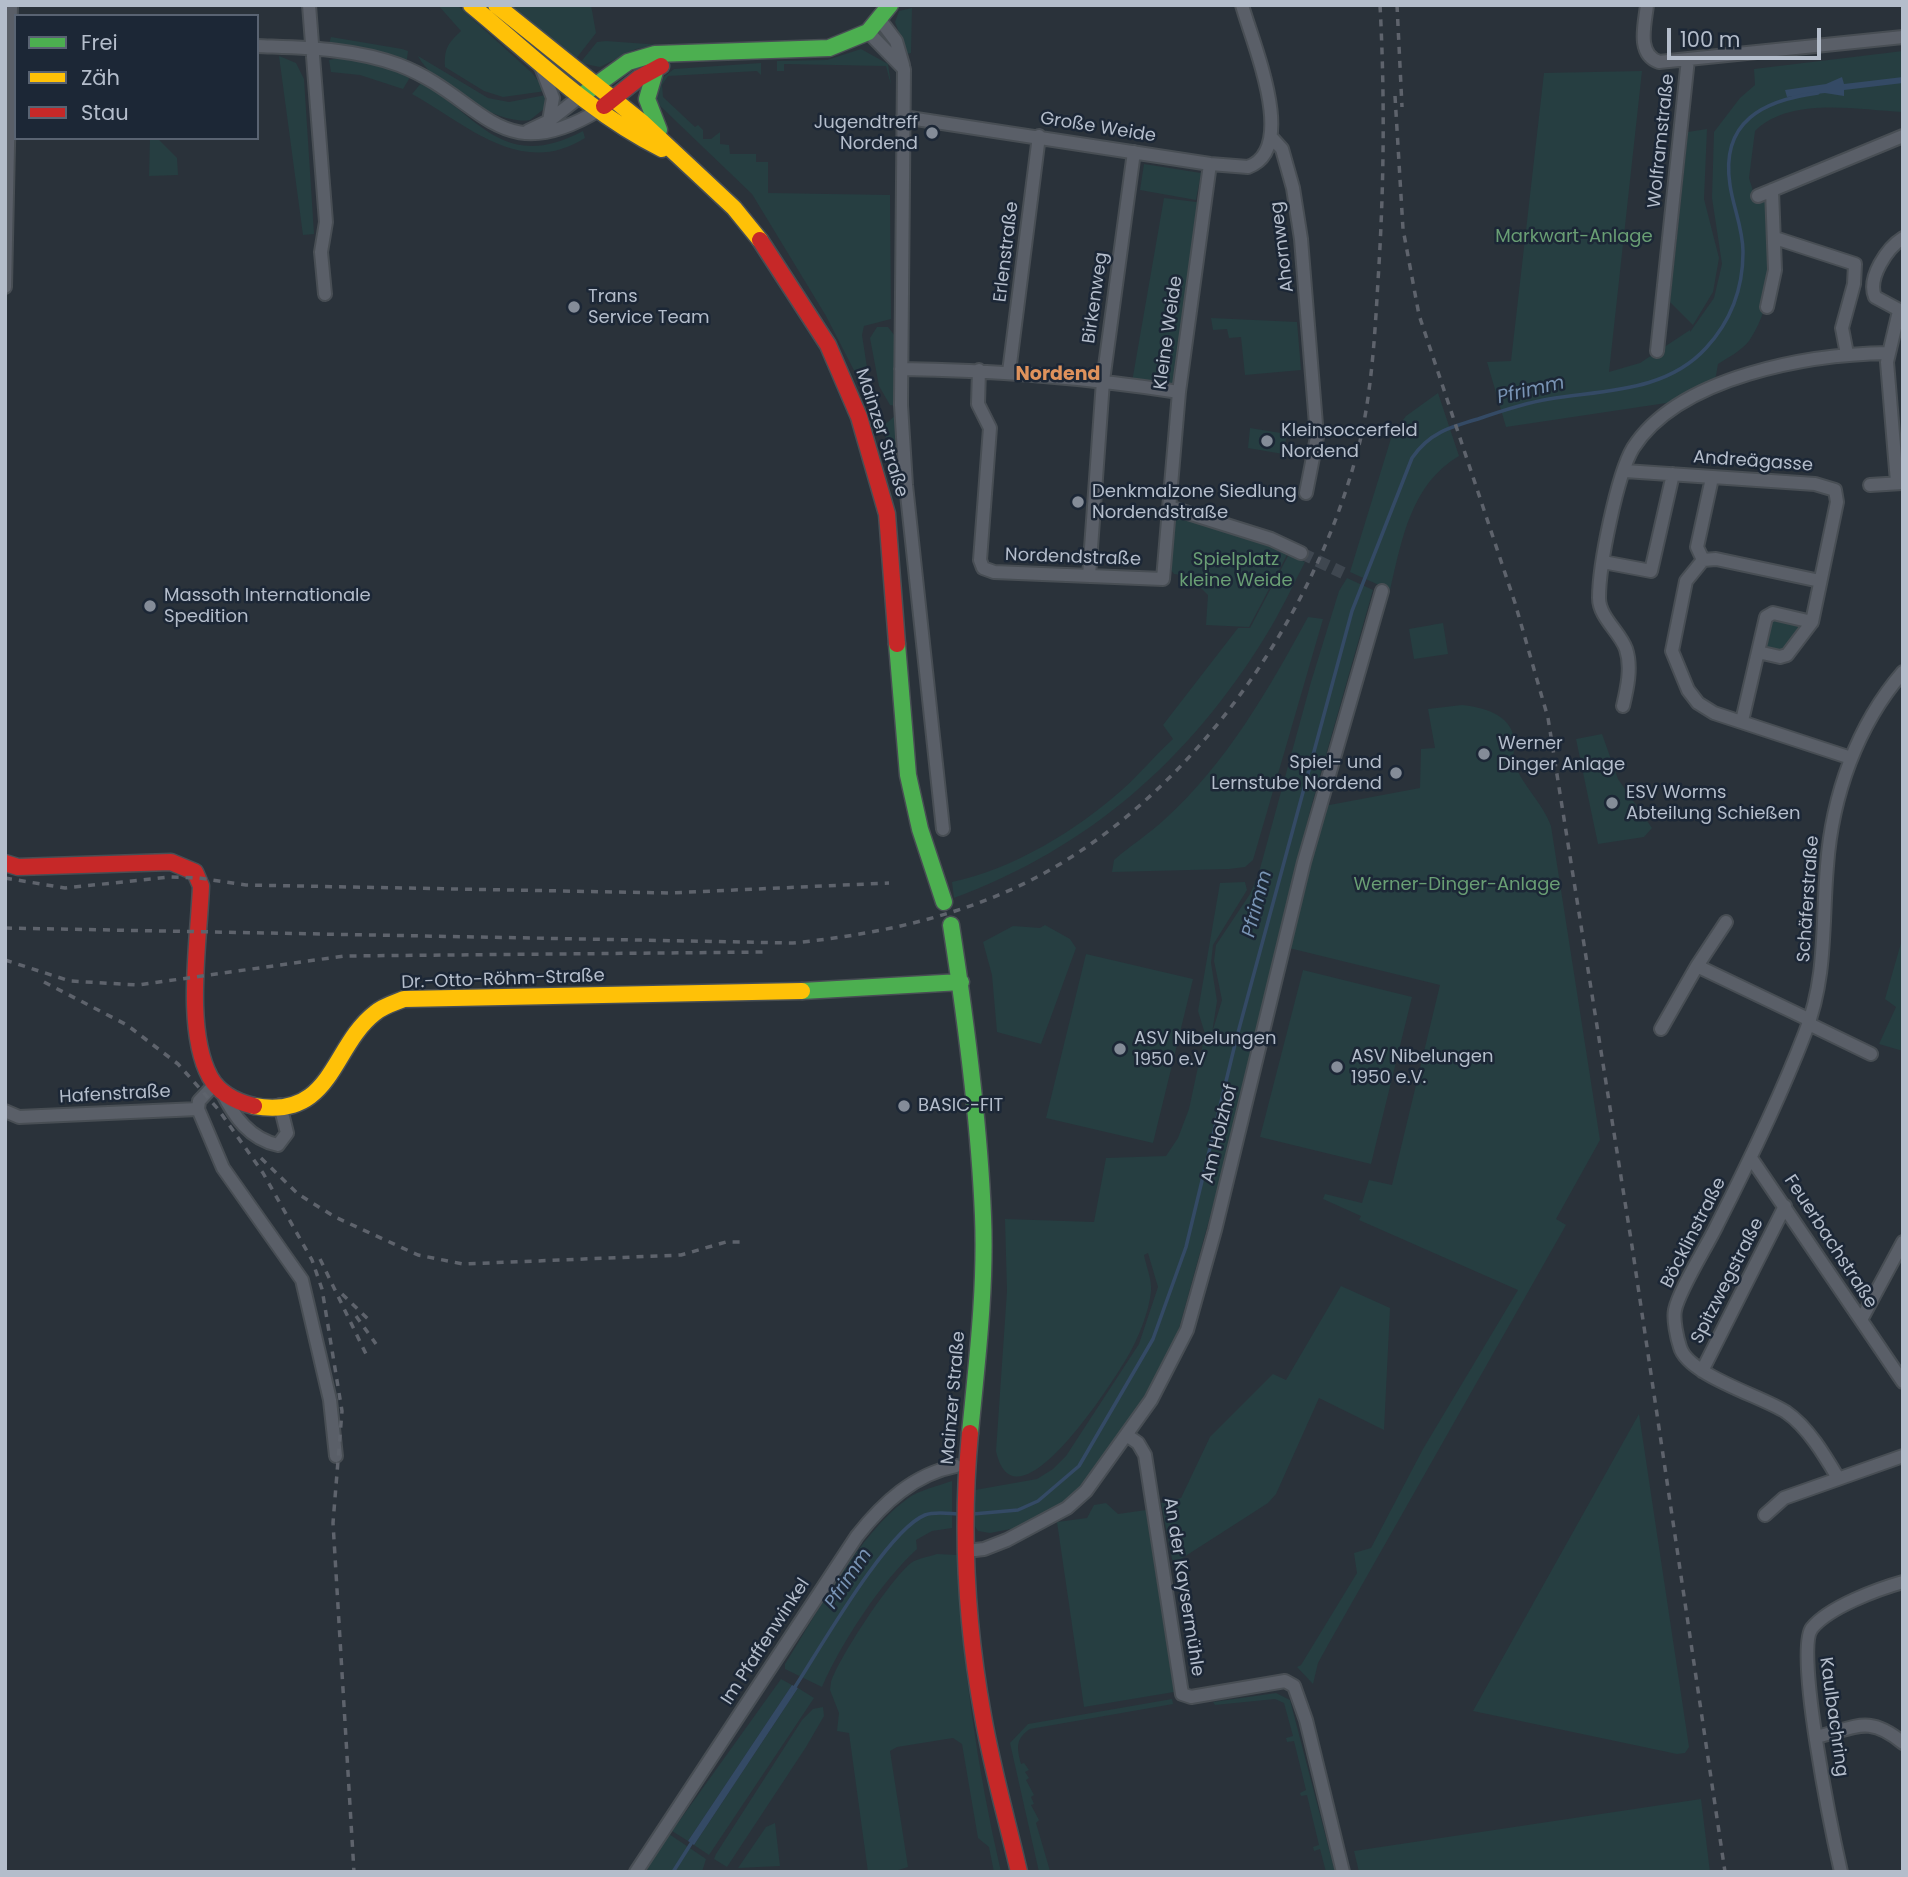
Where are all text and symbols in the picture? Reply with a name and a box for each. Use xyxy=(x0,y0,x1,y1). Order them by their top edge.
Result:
legend xyxy=(14,14,259,140)
scale bar xyxy=(1670,14,1824,58)
text: 100 m xyxy=(1680,25,1740,54)
text: Frei xyxy=(81,28,118,57)
text: Zäh xyxy=(81,63,120,92)
street label: Wolframstraße xyxy=(1644,73,1680,209)
text: Stau xyxy=(81,98,129,127)
street label: Große Weide xyxy=(1039,108,1157,148)
place label: Jugendtreff Nordend xyxy=(814,112,918,154)
marker: Jugendtreff Nordend xyxy=(924,125,940,141)
street label: Erlenstraße xyxy=(990,200,1024,304)
street label: Ahornweg xyxy=(1267,200,1299,294)
park label: Markwart-Anlage xyxy=(1495,226,1653,248)
street label: Birkenweg xyxy=(1079,251,1113,345)
street label: Kleine Weide xyxy=(1150,275,1188,391)
place label: Trans Service Team xyxy=(588,286,709,328)
marker: Trans Service Team xyxy=(566,299,582,315)
district label: Nordend xyxy=(1016,364,1100,386)
street label: Mainzer Straße xyxy=(850,366,912,500)
water label: Pfrimm xyxy=(1495,372,1567,410)
place label: Kleinsoccerfeld Nordend xyxy=(1281,420,1418,462)
marker: Kleinsoccerfeld Nordend xyxy=(1259,433,1275,449)
street label: Andreägasse xyxy=(1692,447,1814,477)
place label: Denkmalzone Siedlung Nordendstraße xyxy=(1092,481,1297,524)
marker: Denkmalzone Siedlung Nordendstraße xyxy=(1070,494,1086,510)
street label: Nordendstraße xyxy=(1005,545,1141,571)
park label: Spielplatz kleine Weide xyxy=(1179,549,1293,592)
place label: Massoth Internationale Spedition xyxy=(164,585,371,628)
marker: Massoth Internationale Spedition xyxy=(142,598,158,614)
place label: Werner Dinger Anlage xyxy=(1498,733,1625,776)
marker: Werner Dinger Anlage xyxy=(1476,746,1492,762)
place label: Spiel- und Lernstube Nordend xyxy=(1211,752,1382,794)
marker: Spiel- und Lernstube Nordend xyxy=(1388,765,1404,781)
place label: ESV Worms Abteilung Schießen xyxy=(1626,782,1800,824)
marker: ESV Worms Abteilung Schießen xyxy=(1604,795,1620,811)
street label: Schäferstraße xyxy=(1794,835,1824,963)
water label: Pfrimm xyxy=(1238,868,1278,940)
park label: Werner-Dinger-Anlage xyxy=(1354,874,1560,896)
street label: Dr.-Otto-Röhm-Straße xyxy=(401,966,605,994)
place label: ASV Nibelungen 1950 e.V xyxy=(1134,1028,1276,1070)
marker: ASV Nibelungen 1950 e.V xyxy=(1112,1041,1128,1057)
place label: ASV Nibelungen 1950 e.V. xyxy=(1351,1046,1493,1088)
marker: ASV Nibelungen 1950 e.V. xyxy=(1329,1059,1345,1075)
street label: Hafenstraße xyxy=(59,1081,171,1109)
street label: Am Holzhof xyxy=(1197,1082,1243,1186)
place label: BASIC-FIT xyxy=(918,1095,1003,1117)
marker: BASIC-FIT xyxy=(896,1098,912,1114)
street label: Feuerbachstraße xyxy=(1779,1171,1881,1313)
street label: Böcklinstraße xyxy=(1657,1174,1731,1292)
street label: Spitzwegstraße xyxy=(1687,1215,1769,1347)
street label: Mainzer Straße xyxy=(937,1330,971,1466)
street label: An der Kaysermühle xyxy=(1158,1496,1208,1678)
water label: Pfrimm xyxy=(820,1544,878,1614)
street label: Im Pfaffenwinkel xyxy=(717,1575,815,1709)
street label: Kaulbachring xyxy=(1814,1656,1852,1778)

